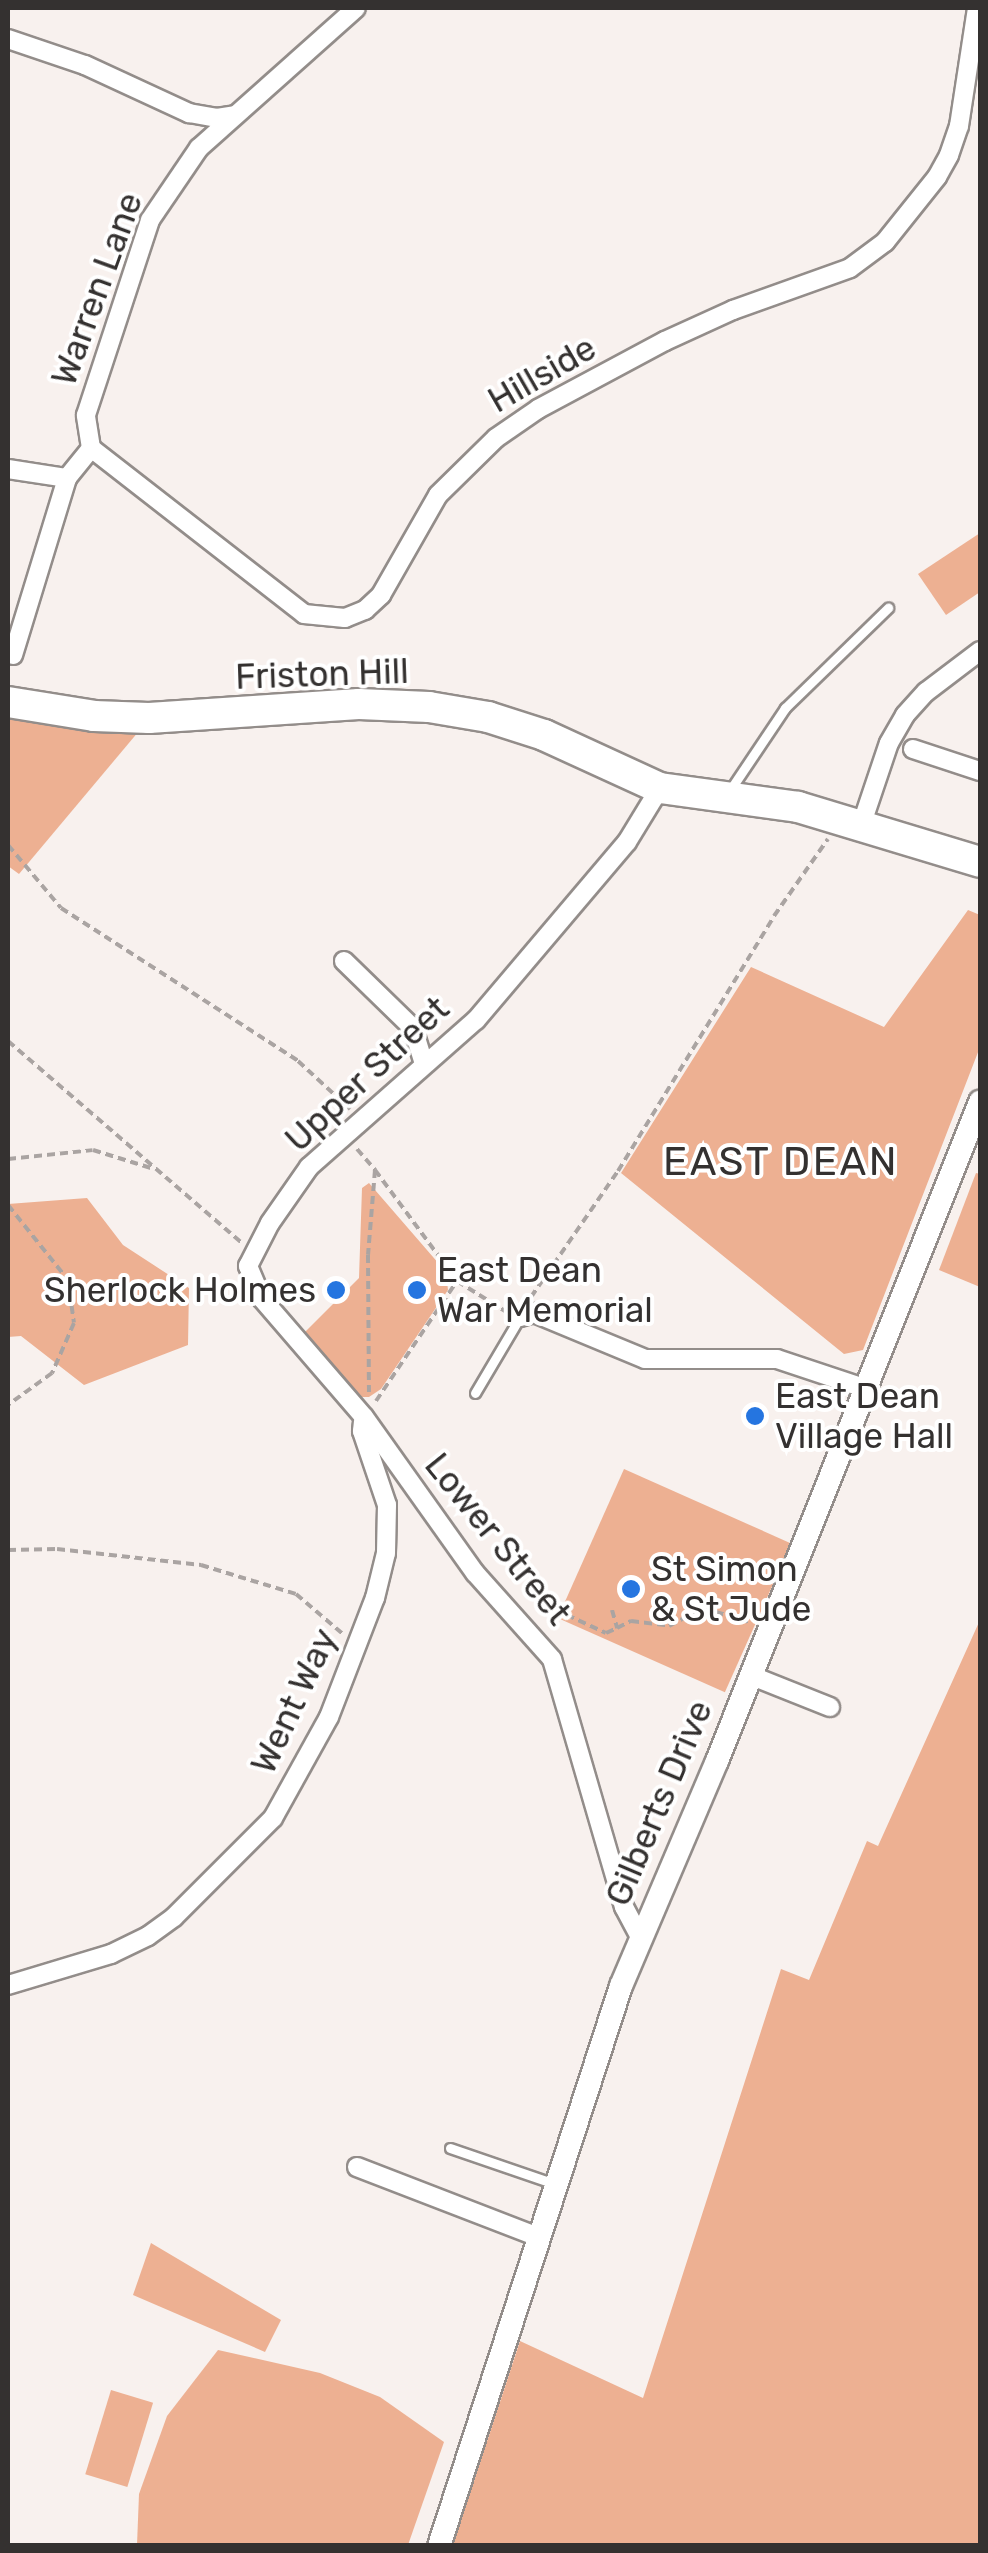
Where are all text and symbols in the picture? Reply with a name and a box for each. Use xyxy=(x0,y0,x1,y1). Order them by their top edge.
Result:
street label: Warren Lane xyxy=(43,187,151,391)
street label: Hillside xyxy=(481,327,603,421)
street label: Friston Hill xyxy=(235,650,409,698)
street label: Upper Street xyxy=(276,987,458,1161)
district label: EAST DEAN xyxy=(662,1138,900,1186)
place label: East Dean War Memorial xyxy=(437,1249,654,1331)
place label: Sherlock Holmes xyxy=(43,1269,316,1311)
marker: Sherlock Holmes xyxy=(325,1279,347,1301)
marker: East Dean War Memorial xyxy=(406,1279,428,1301)
place label: East Dean Village Hall xyxy=(775,1375,953,1457)
marker: East Dean Village Hall xyxy=(744,1405,766,1427)
street label: Lower Street xyxy=(416,1444,580,1634)
place label: St Simon & St Jude xyxy=(651,1548,811,1630)
marker: St Simon & St Jude xyxy=(620,1578,642,1600)
street label: Went Way xyxy=(242,1622,346,1780)
street label: Gilberts Drive xyxy=(597,1694,721,1912)

